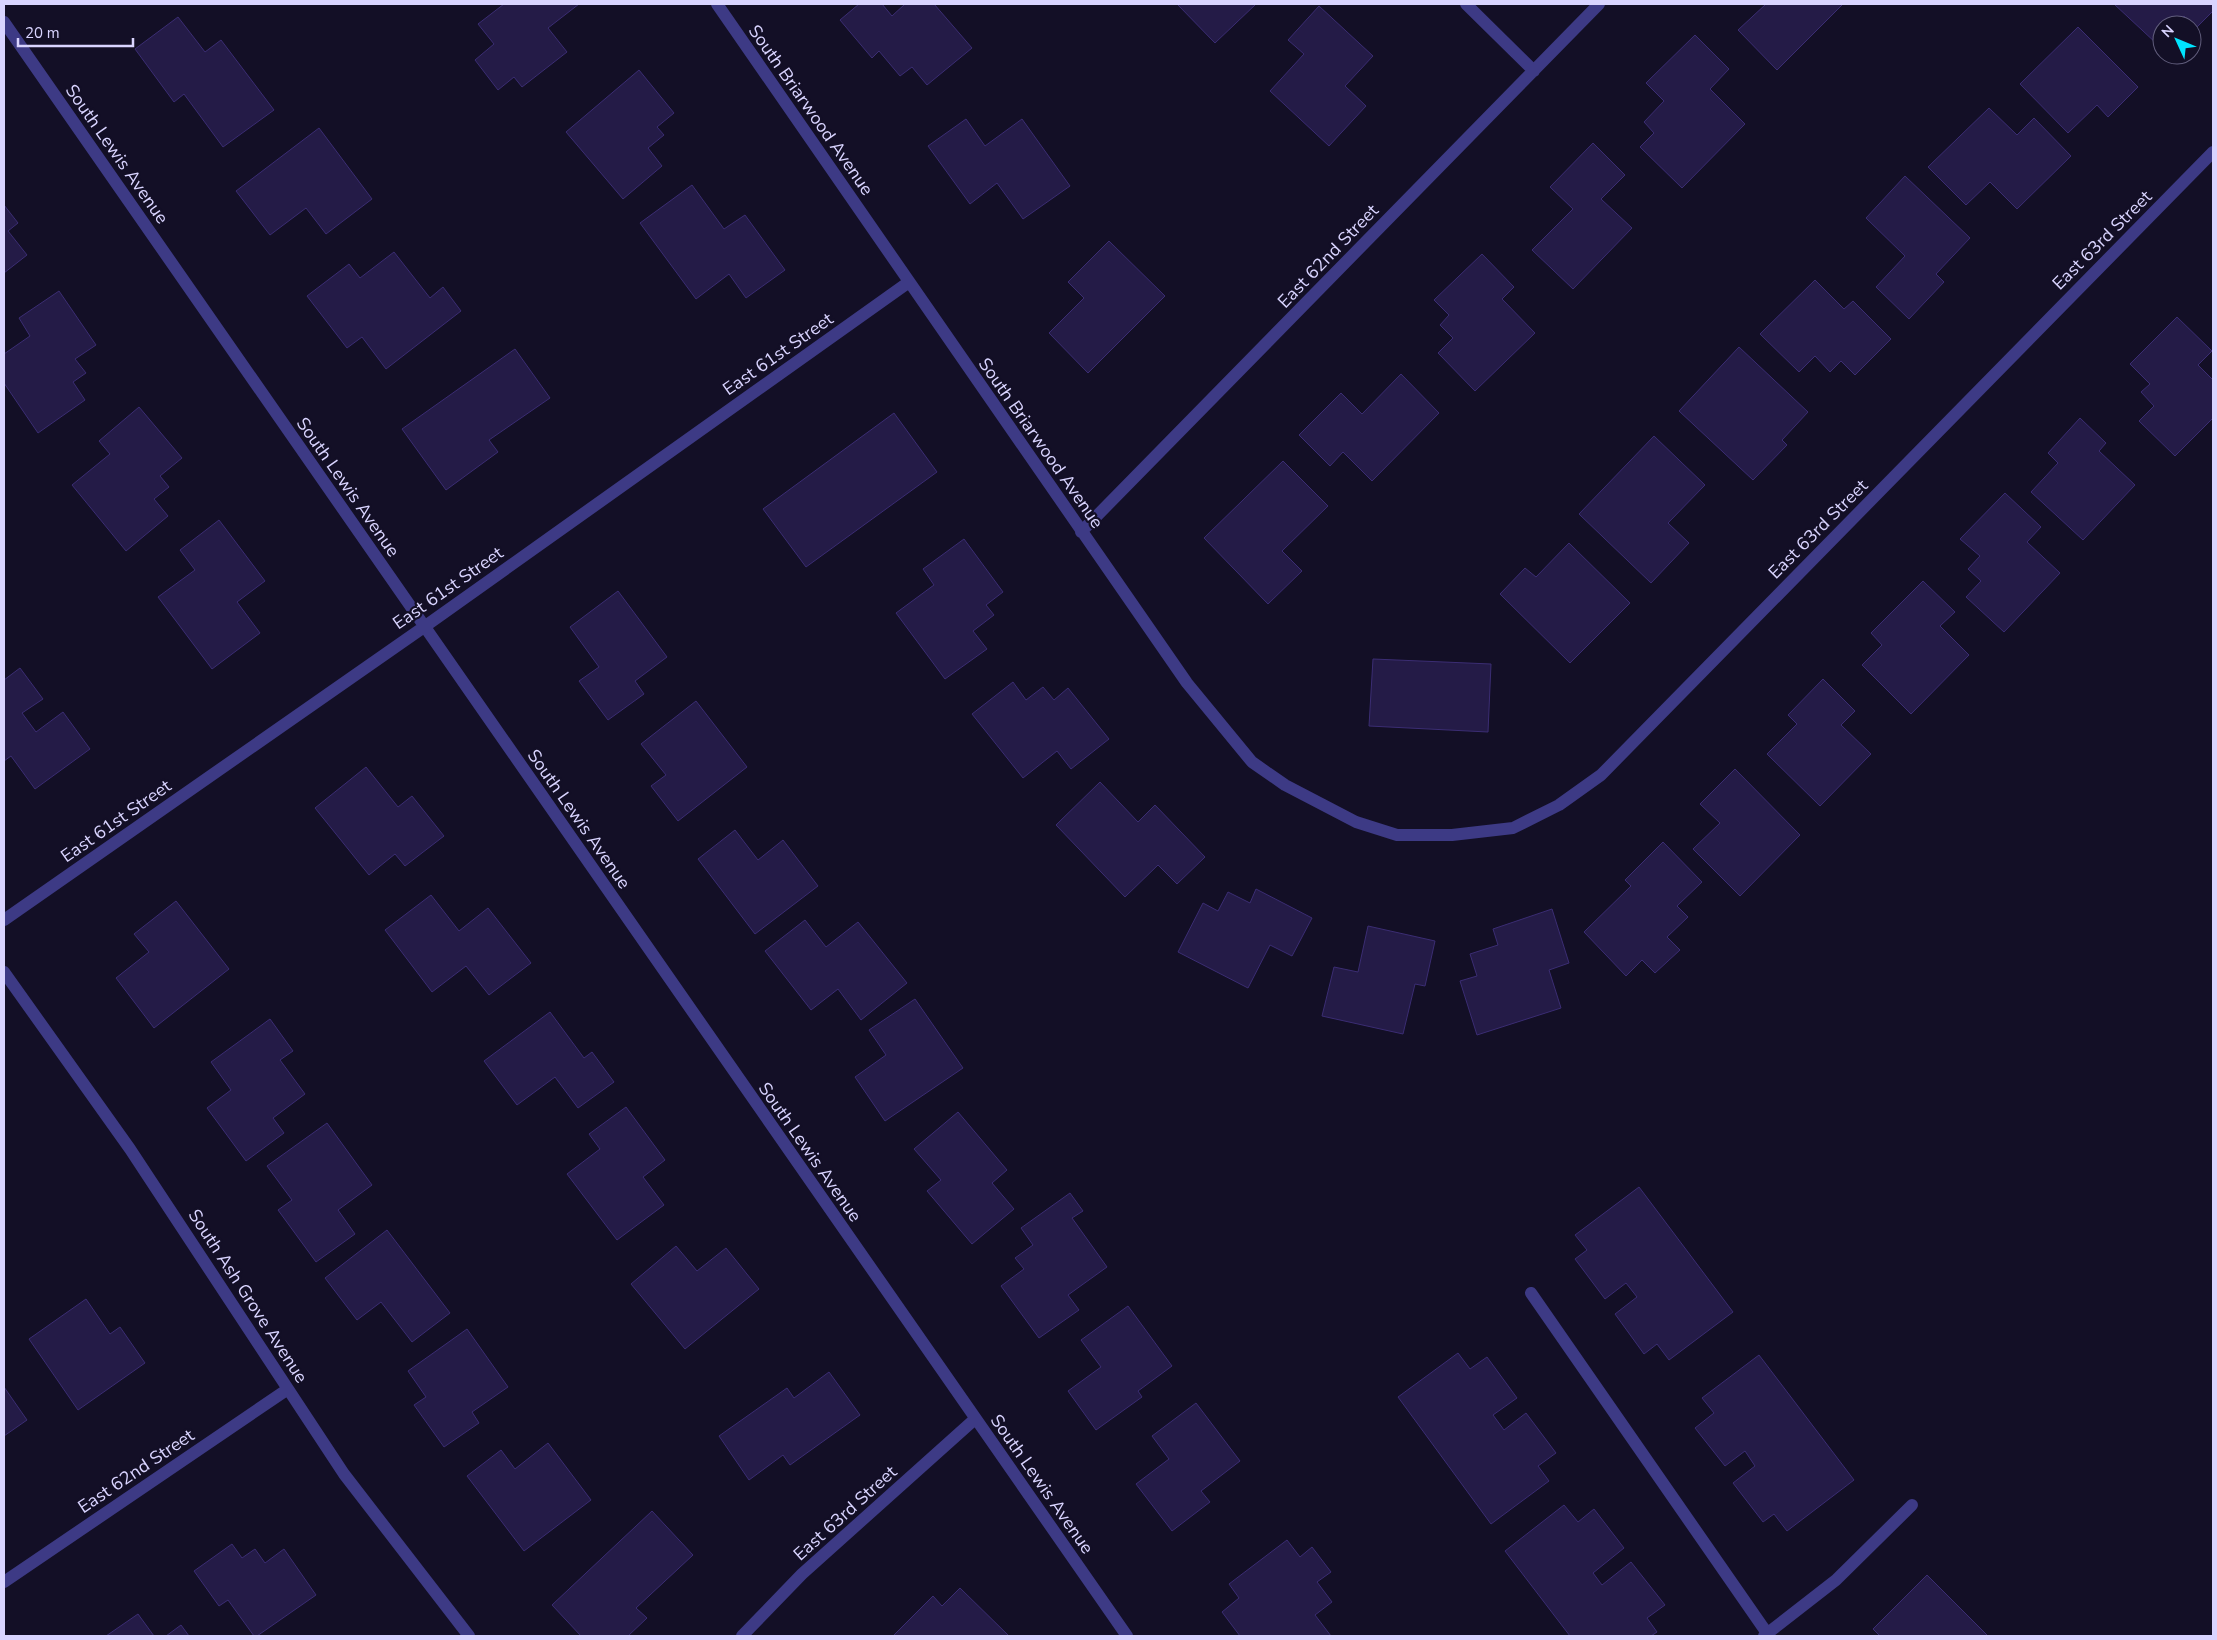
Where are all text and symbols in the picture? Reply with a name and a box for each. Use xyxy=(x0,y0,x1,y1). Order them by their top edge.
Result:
scale bar xyxy=(18,15,132,47)
north arrow xyxy=(2152,15,2202,65)
street label: South Briarwood Avenue xyxy=(743,20,879,200)
text: N xyxy=(2158,21,2178,42)
text: 20 m xyxy=(25,23,60,43)
street label: South Lewis Avenue xyxy=(60,79,174,229)
street label: East 63rd Street xyxy=(2047,185,2157,295)
street label: East 62nd Street xyxy=(1272,198,1384,313)
street label: East 61st Street xyxy=(718,307,839,401)
street label: South Briarwood Avenue xyxy=(973,353,1109,533)
street label: South Lewis Avenue xyxy=(291,412,405,562)
street label: East 63rd Street xyxy=(1763,474,1873,584)
street label: East 61st Street xyxy=(388,541,509,635)
street label: South Lewis Avenue xyxy=(522,744,636,894)
street label: East 61st Street xyxy=(56,774,177,868)
street label: South Lewis Avenue xyxy=(753,1077,867,1227)
street label: South Ash Grove Avenue xyxy=(183,1204,313,1388)
street label: South Lewis Avenue xyxy=(985,1409,1099,1559)
street label: East 62nd Street xyxy=(73,1423,199,1519)
street label: East 63rd Street xyxy=(788,1460,902,1566)

